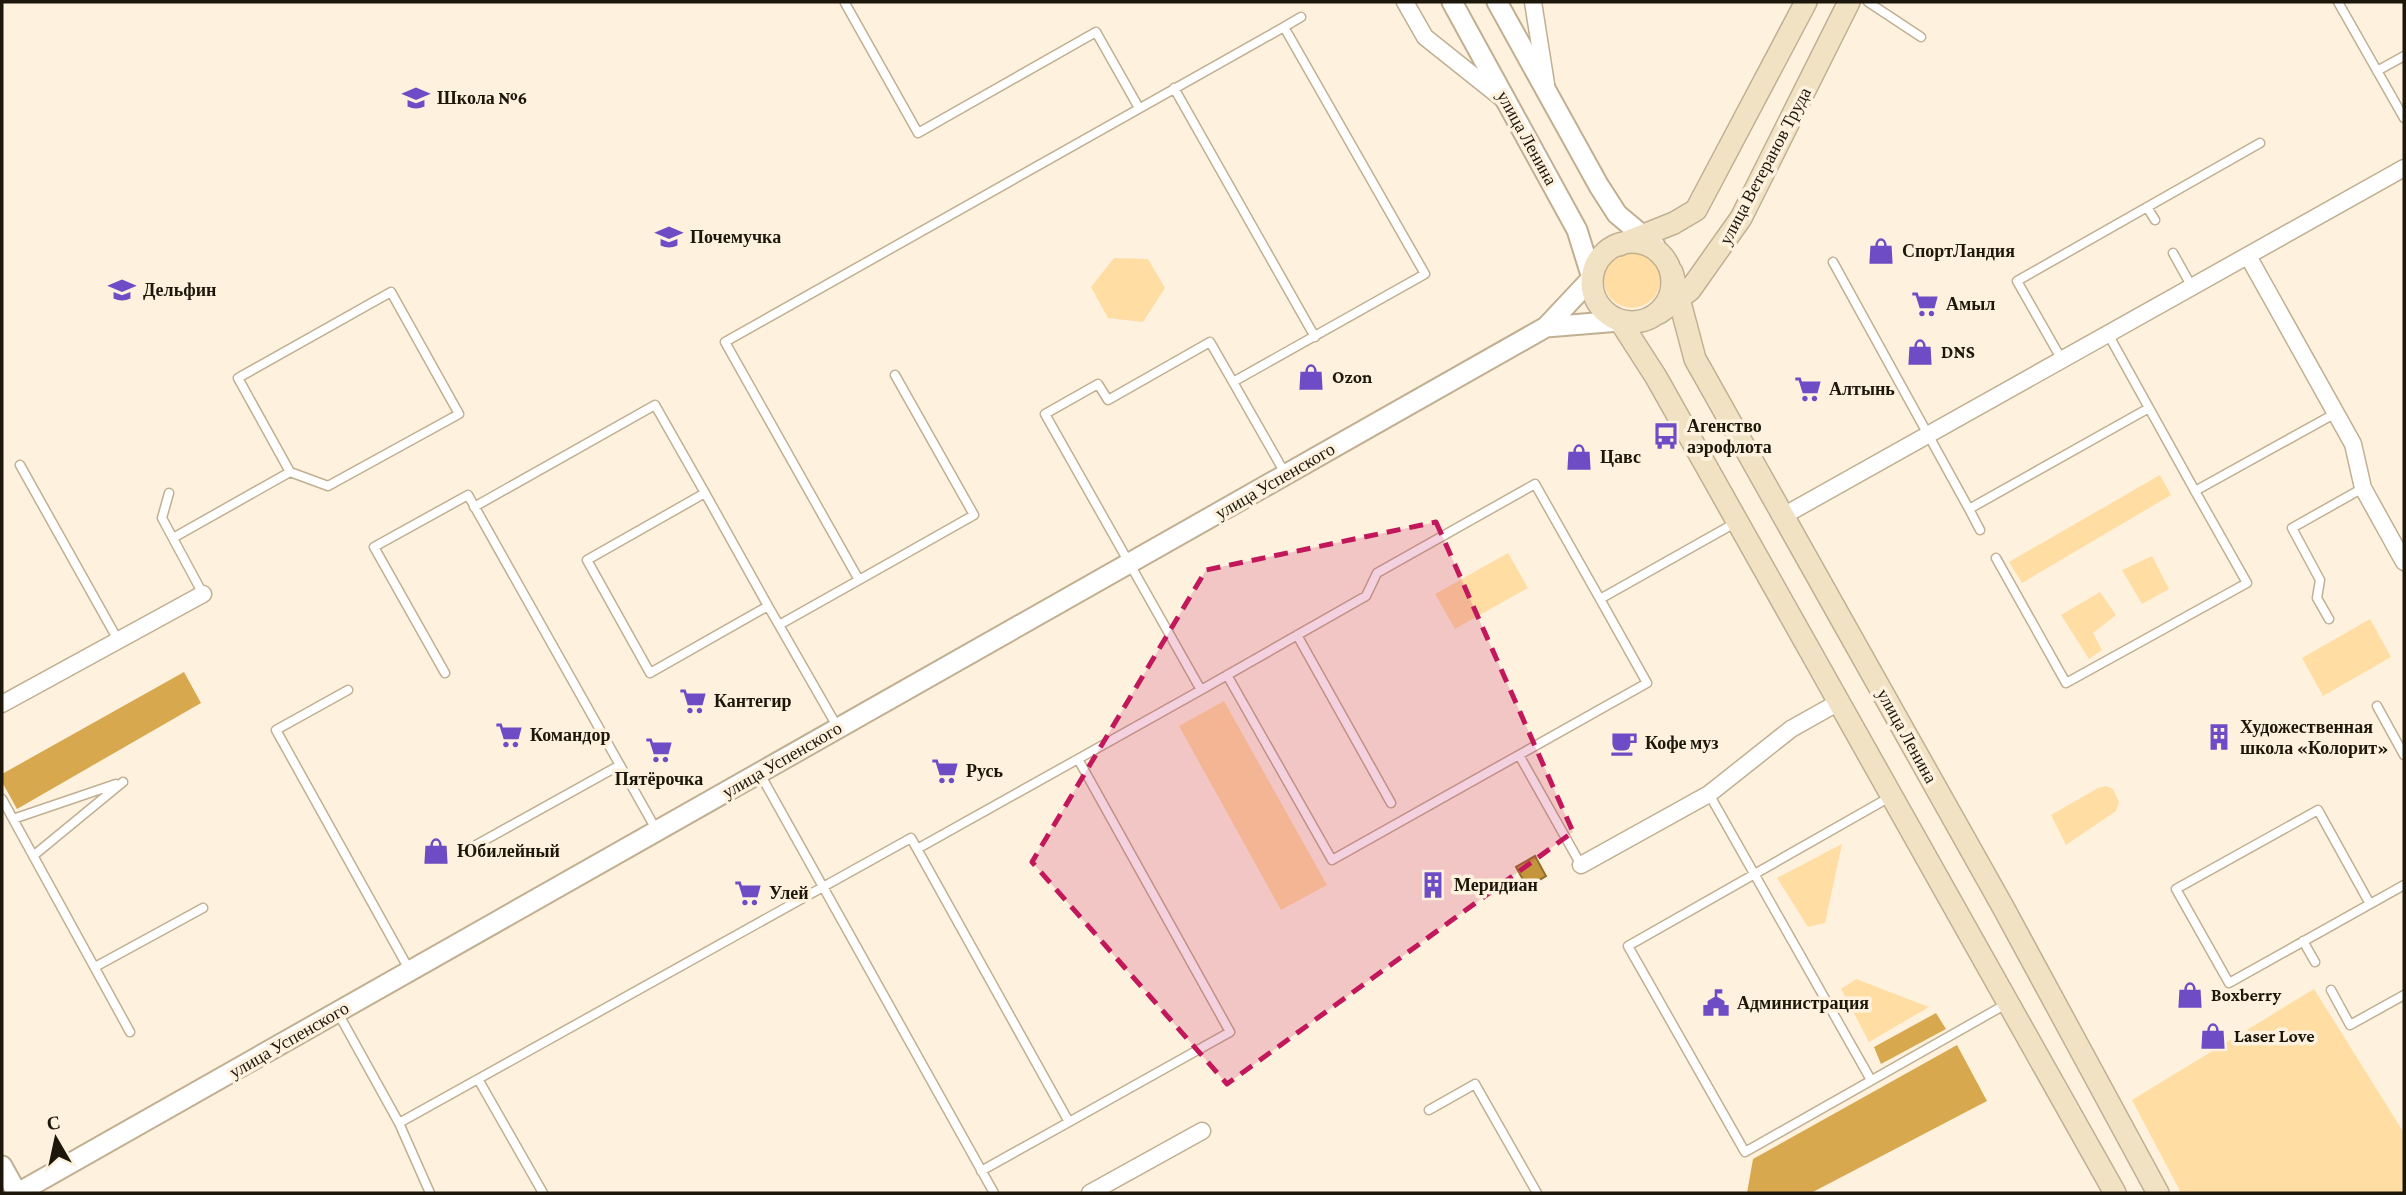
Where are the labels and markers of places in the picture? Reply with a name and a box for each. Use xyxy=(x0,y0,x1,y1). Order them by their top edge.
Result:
school or university icon: Школа №6 xyxy=(401,83,431,113)
place label: Школа №6 xyxy=(437,88,527,108)
school or university icon: Почемучка xyxy=(654,222,684,252)
place label: Почемучка xyxy=(690,227,781,247)
shop icon: СпортЛандия xyxy=(1866,236,1896,266)
place label: СпортЛандия xyxy=(1902,241,2015,261)
school or university icon: Дельфин xyxy=(107,275,137,305)
place label: Дельфин xyxy=(143,280,216,300)
supermarket icon: Амыл xyxy=(1910,289,1940,319)
place label: Амыл xyxy=(1946,294,1995,314)
shop icon: DNS xyxy=(1905,337,1935,367)
place label: DNS xyxy=(1941,342,1975,362)
shop icon: Ozon xyxy=(1296,362,1326,392)
place label: Ozon xyxy=(1332,367,1373,387)
supermarket icon: Алтынь xyxy=(1793,374,1823,404)
place label: Алтынь xyxy=(1829,379,1895,399)
place label: Агенство аэрофлота xyxy=(1687,416,1772,457)
bus stop icon: Агенство аэрофлота xyxy=(1651,421,1681,451)
shop icon: Цавс xyxy=(1564,442,1594,472)
place label: Цавс xyxy=(1600,447,1641,467)
supermarket icon: Кантегир xyxy=(678,686,708,716)
place label: Кантегир xyxy=(714,691,792,711)
place label: Художественная школа «Колорит» xyxy=(2240,717,2389,758)
supermarket icon: Командор xyxy=(494,720,524,750)
building icon: Художественная школа «Колорит» xyxy=(2204,722,2234,752)
place label: Командор xyxy=(530,725,610,745)
cafe icon: Кофе муз xyxy=(1609,728,1639,758)
place label: Кофе муз xyxy=(1645,733,1719,753)
supermarket icon: Пятёрочка xyxy=(644,735,674,765)
supermarket icon: Русь xyxy=(930,756,960,786)
place label: Русь xyxy=(966,761,1003,781)
place label: Пятёрочка xyxy=(615,769,703,789)
shop icon: Юбилейный xyxy=(421,836,451,866)
place label: Юбилейный xyxy=(457,841,560,861)
building icon: Меридиан xyxy=(1418,870,1448,900)
place label: Меридиан xyxy=(1454,875,1538,895)
supermarket icon: Улей xyxy=(733,878,763,908)
place label: Улей xyxy=(769,883,809,903)
shop icon: Boxberry xyxy=(2175,980,2205,1010)
place label: Boxberry xyxy=(2211,985,2281,1005)
public building icon: Администрация xyxy=(1701,988,1731,1018)
place label: Администрация xyxy=(1737,993,1869,1013)
shop icon: Laser Love xyxy=(2198,1021,2228,1051)
place label: Laser Love xyxy=(2234,1026,2315,1046)

